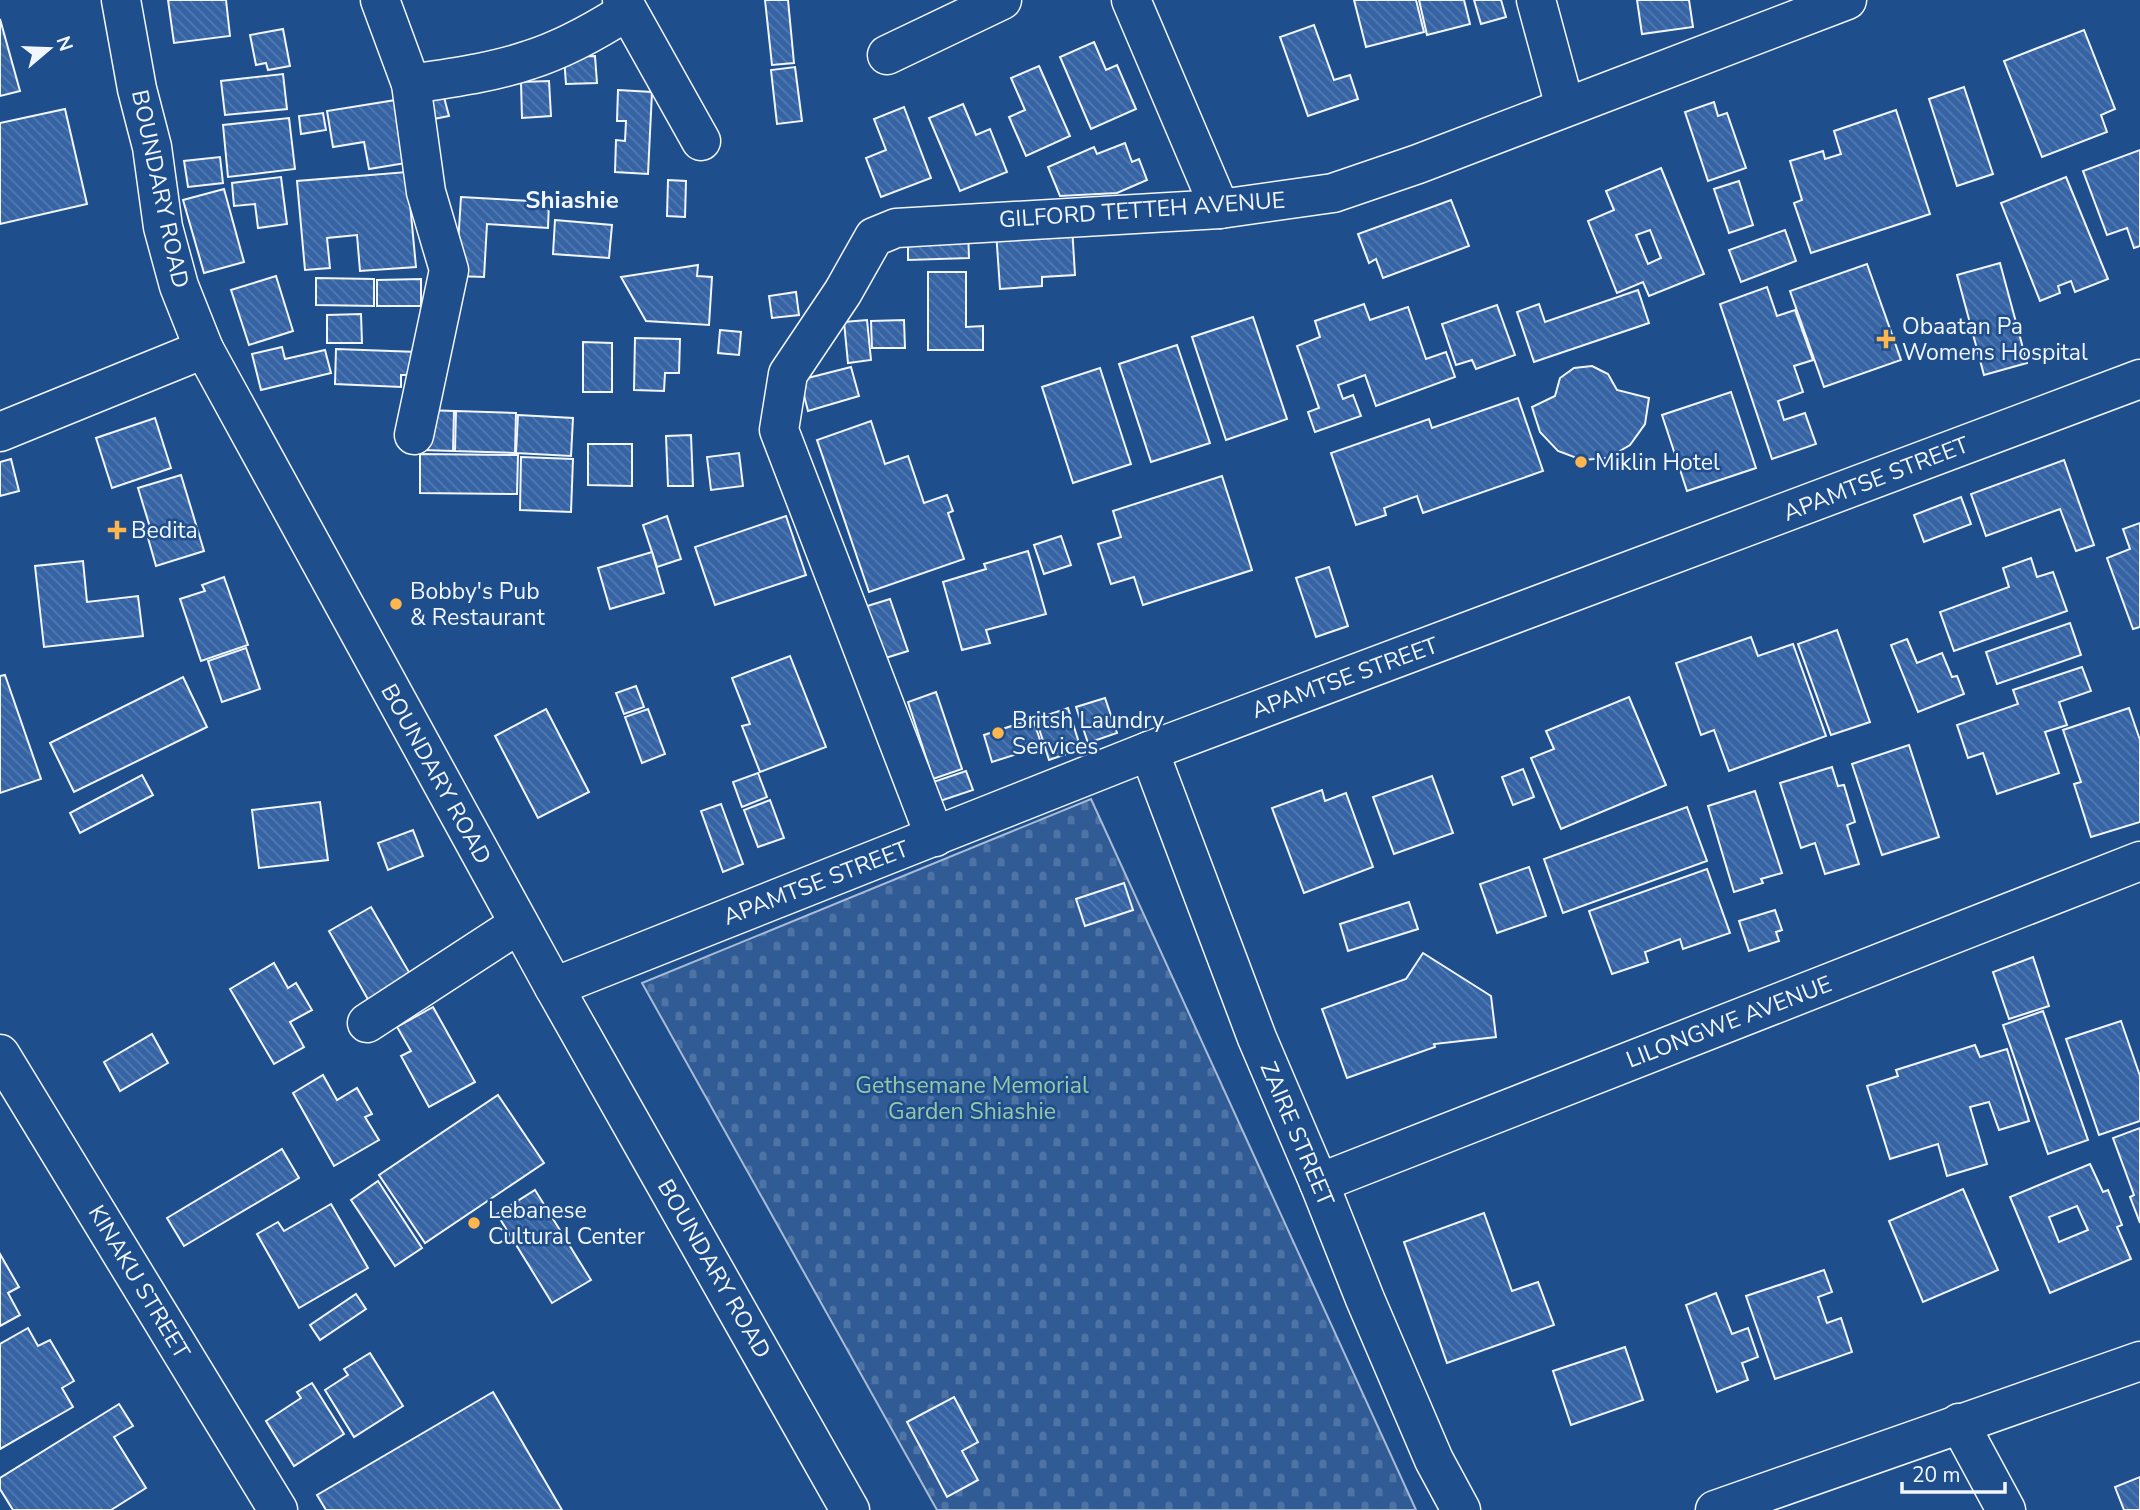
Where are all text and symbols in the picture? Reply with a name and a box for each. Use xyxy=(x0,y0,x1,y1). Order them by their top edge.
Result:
north arrow xyxy=(14,14,84,84)
text: N xyxy=(50,33,79,55)
street label: BOUNDARY ROAD xyxy=(124,87,196,291)
district label: Shiashie xyxy=(525,184,619,216)
street label: GILFORD TETTEH AVENUE xyxy=(998,185,1286,235)
place label: Obaatan Pa Womens Hospital xyxy=(1902,311,2088,368)
marker: Obaatan Pa Womens Hospital xyxy=(1876,329,1896,349)
street label: APAMTSE STREET xyxy=(1779,429,1973,529)
place label: Miklin Hotel xyxy=(1595,447,1720,478)
marker: Miklin Hotel xyxy=(1573,454,1589,470)
place label: Bedita xyxy=(131,515,198,546)
marker: Bedita xyxy=(109,522,125,538)
place label: Bobby's Pub & Restaurant xyxy=(410,576,546,633)
marker: Bobby's Pub & Restaurant xyxy=(388,596,404,612)
street label: APAMTSE STREET xyxy=(1247,630,1443,726)
street label: BOUNDARY ROAD xyxy=(374,678,498,870)
place label: Britsh Laundry Services xyxy=(1012,705,1164,762)
marker: Britsh Laundry Services xyxy=(990,725,1006,741)
street label: APAMTSE STREET xyxy=(719,833,913,933)
street label: LILONGWE AVENUE xyxy=(1622,969,1836,1075)
street label: ZAIRE STREET xyxy=(1253,1057,1341,1211)
park label: Gethsemane Memorial Garden Shiashie xyxy=(855,1070,1089,1127)
street label: BOUNDARY ROAD xyxy=(650,1174,778,1364)
place label: Lebanese Cultural Center xyxy=(488,1195,646,1252)
street label: KINAKU STREET xyxy=(81,1199,197,1365)
marker: Lebanese Cultural Center xyxy=(466,1215,482,1231)
scale bar xyxy=(1902,1450,2005,1494)
text: 20 m xyxy=(1912,1461,1961,1489)

